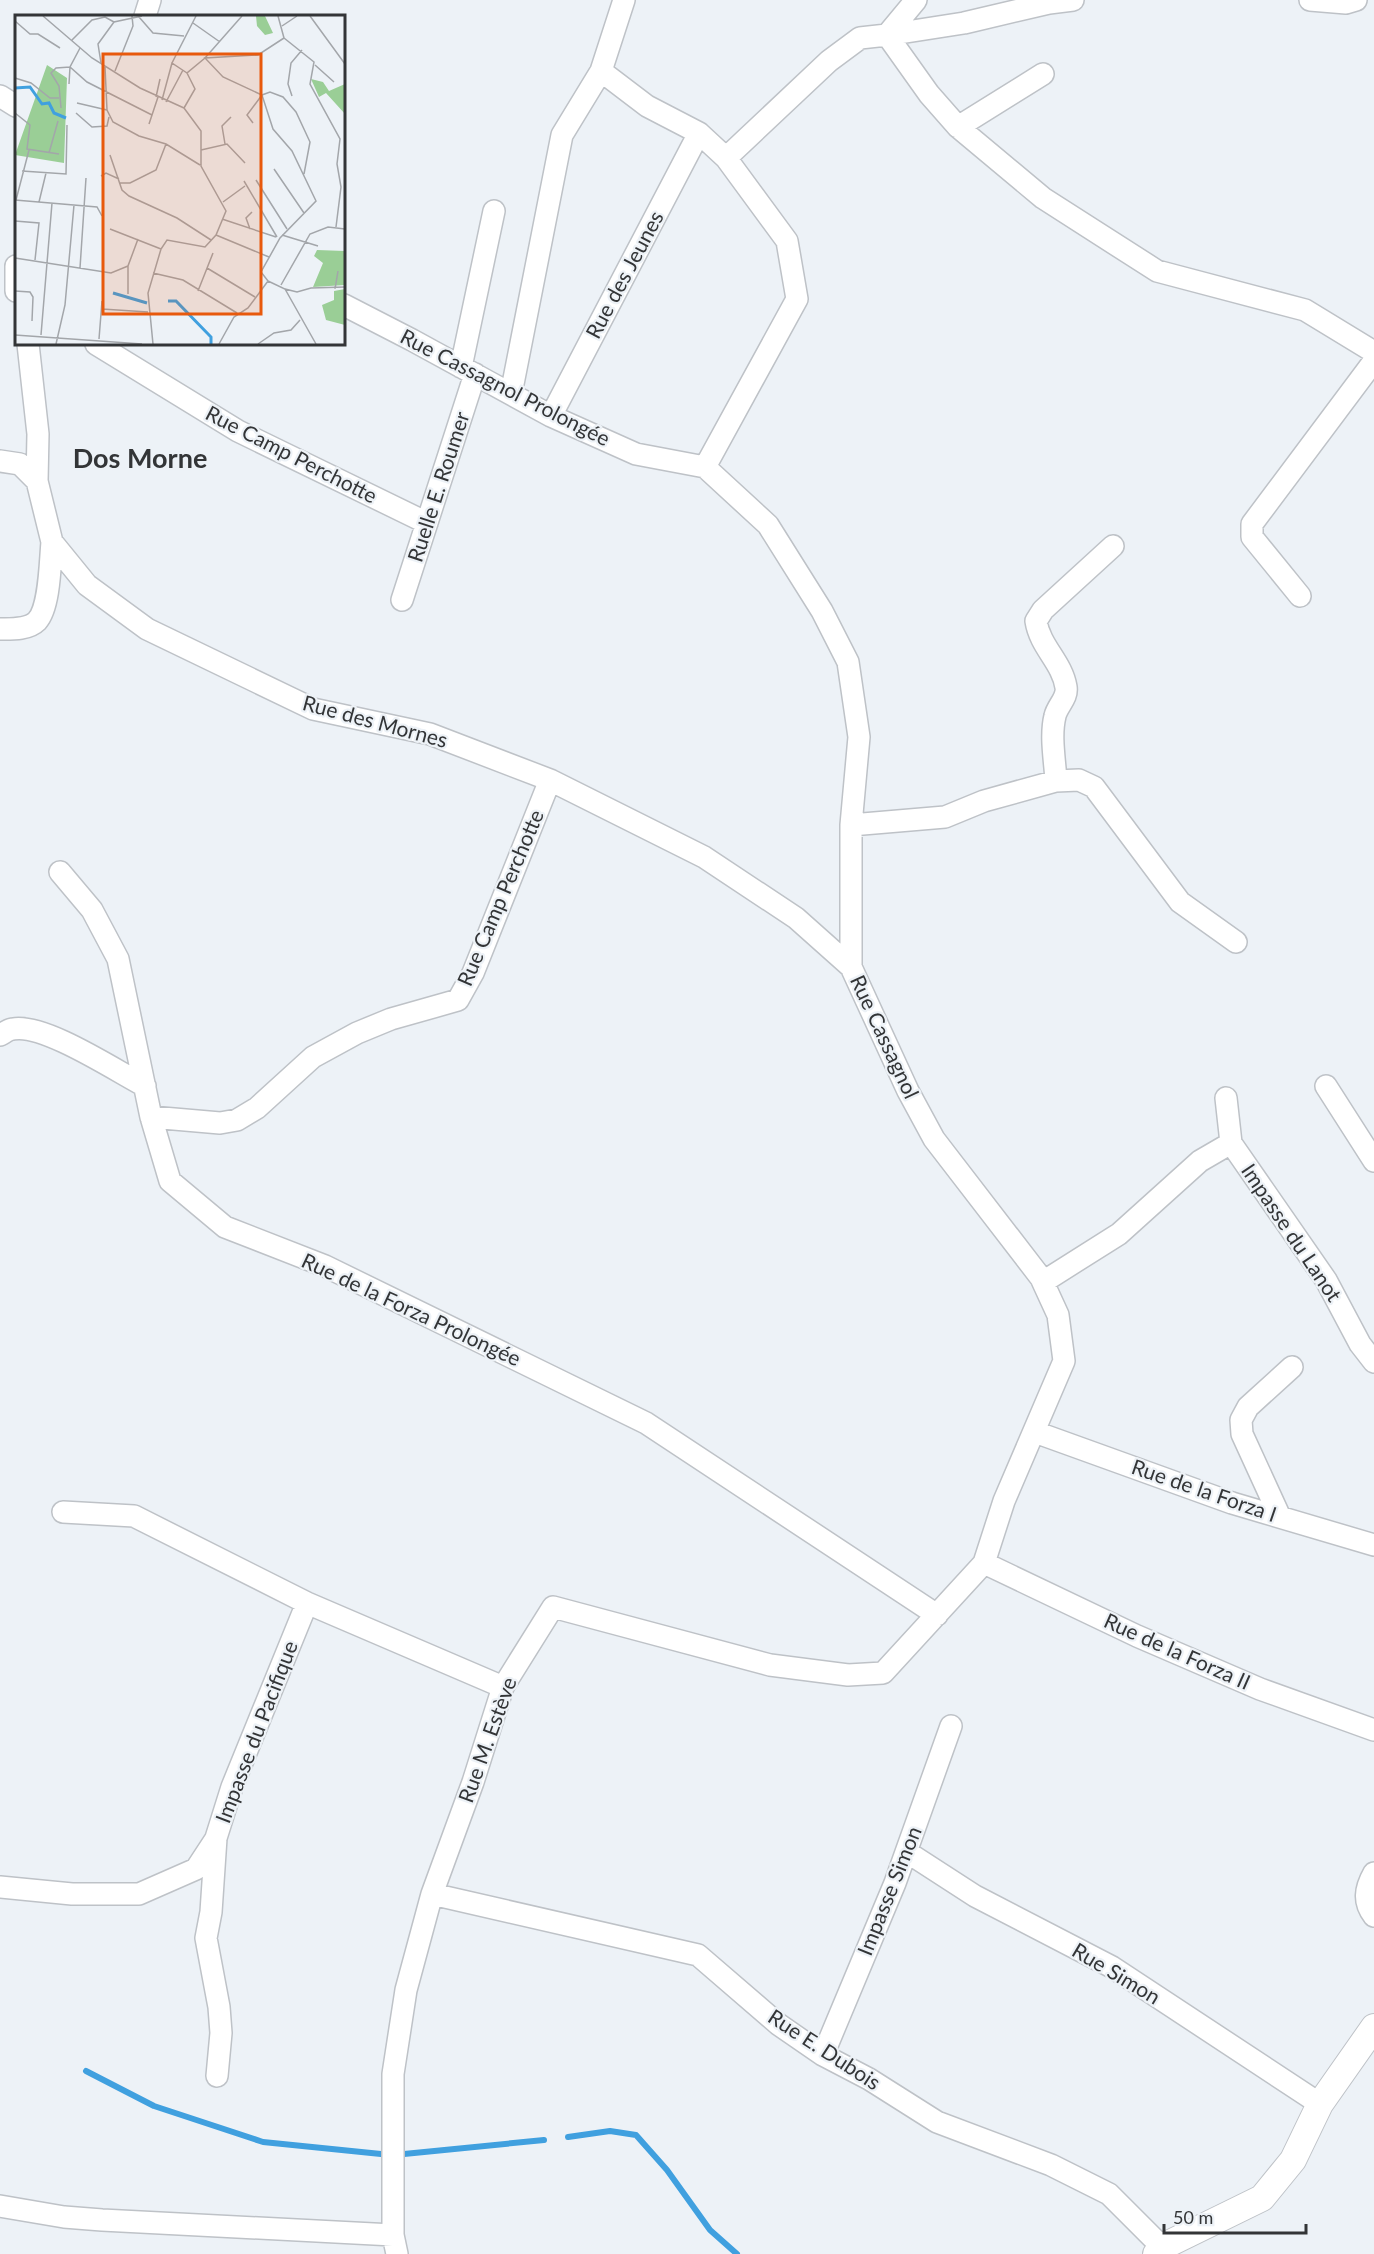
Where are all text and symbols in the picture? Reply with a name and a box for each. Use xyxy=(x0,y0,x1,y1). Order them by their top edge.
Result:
inset map xyxy=(15,15,345,345)
street label: Rue des Jeunes xyxy=(580,206,668,342)
street label: Rue Cassagnol Prolongée xyxy=(397,323,615,450)
street label: Rue Camp Perchotte xyxy=(202,400,382,508)
street label: Ruelle E. Roumer xyxy=(402,408,474,565)
district label: Dos Morne xyxy=(73,441,207,474)
street label: Rue des Mornes xyxy=(300,689,451,752)
street label: Rue Camp Perchotte xyxy=(451,806,548,989)
street label: Rue Cassagnol xyxy=(846,971,925,1102)
street label: Impasse du Lanot xyxy=(1237,1158,1348,1306)
street label: Rue de la Forza Prolongée xyxy=(298,1247,525,1370)
street label: Rue de la Forza I xyxy=(1129,1453,1280,1526)
street label: Rue de la Forza II xyxy=(1101,1607,1255,1694)
street label: Impasse du Pacifique xyxy=(209,1637,302,1826)
street label: Rue M. Estève xyxy=(452,1673,521,1806)
street label: Impasse Simon xyxy=(851,1822,926,1959)
street label: Rue Simon xyxy=(1068,1937,1165,2009)
street label: Rue E. Dubois xyxy=(764,2003,886,2094)
scale bar xyxy=(1164,2197,1306,2235)
text: 50 m xyxy=(1173,2206,1213,2228)

